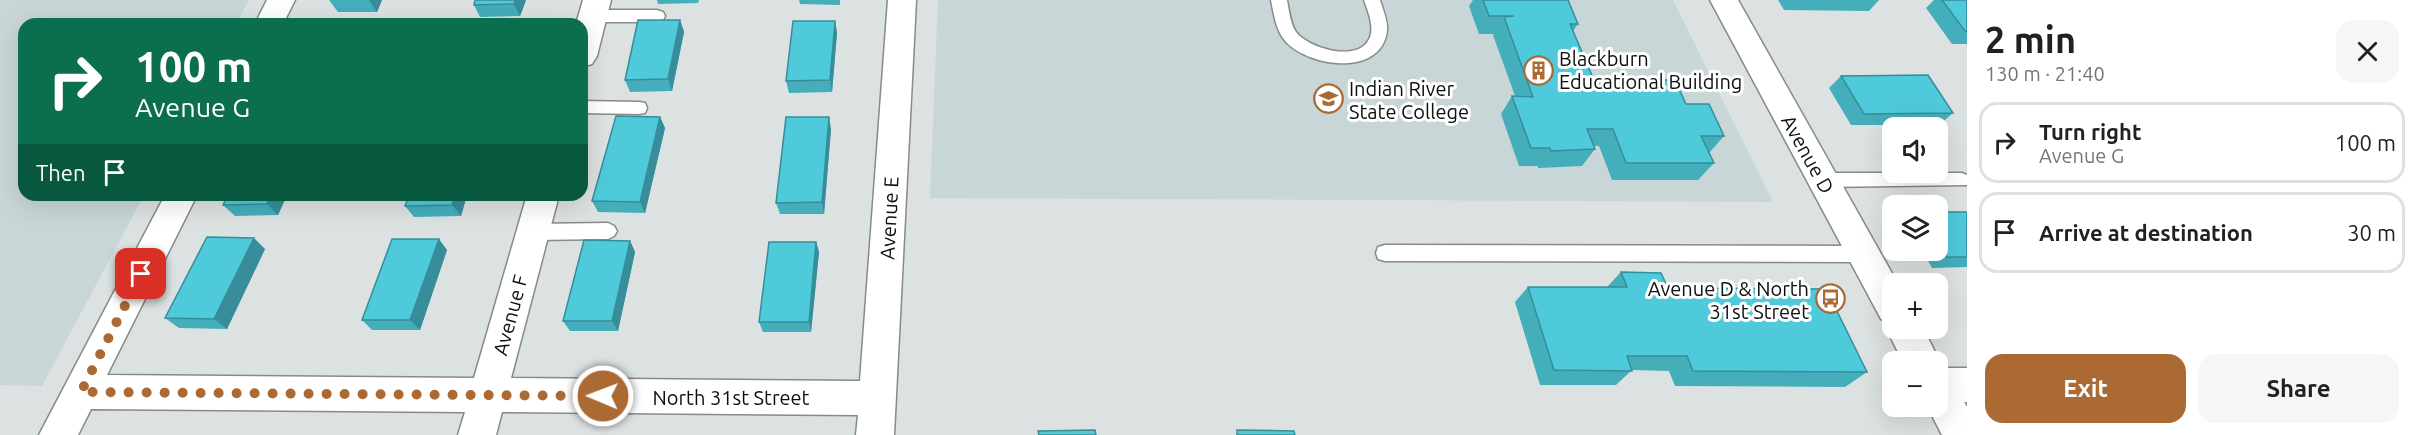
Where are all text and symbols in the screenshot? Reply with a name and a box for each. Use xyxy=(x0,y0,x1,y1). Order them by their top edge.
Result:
text: 2 min xyxy=(1985,19,2076,60)
button: close xyxy=(2336,20,2399,83)
icon: right xyxy=(36,42,114,120)
text: 100 m xyxy=(135,43,252,90)
place label: Blackburn Educational Building xyxy=(1559,47,1742,93)
building icon: Blackburn Educational Building xyxy=(1522,54,1554,86)
text: 130 m · 21:40 xyxy=(1985,62,2105,85)
place label: Indian River State College xyxy=(1349,77,1469,123)
school or university icon: Indian River State College xyxy=(1312,83,1344,115)
text: Avenue G xyxy=(135,92,250,122)
street label: Avenue D xyxy=(1777,111,1839,197)
map controls xyxy=(1882,117,1948,417)
button: sound xyxy=(1882,117,1948,183)
text: Turn right xyxy=(2039,119,2141,144)
icon: right xyxy=(1988,126,2021,159)
text: 100 m xyxy=(2335,130,2396,155)
text: Avenue G xyxy=(2039,144,2124,167)
icon: arrive xyxy=(98,156,131,189)
text: Then xyxy=(36,160,86,185)
street label: Avenue E xyxy=(875,176,903,260)
button: layers xyxy=(1882,195,1948,261)
icon: arrive xyxy=(1988,216,2021,249)
text: Arrive at destination xyxy=(2039,220,2253,245)
text: 30 m xyxy=(2347,220,2396,245)
pin xyxy=(115,248,166,299)
icon: arrive xyxy=(124,257,157,290)
street label: Avenue F xyxy=(488,272,532,358)
button: + xyxy=(1882,273,1948,339)
place label: Avenue D & North 31st Street xyxy=(1648,277,1809,323)
bus stop icon: Avenue D & North 31st Street xyxy=(1814,283,1846,315)
button: − xyxy=(1882,351,1948,417)
button: Exit xyxy=(1985,354,2186,423)
button: Share xyxy=(2198,354,2399,423)
position arrow xyxy=(571,364,635,428)
street label: North 31st Street xyxy=(653,386,810,409)

